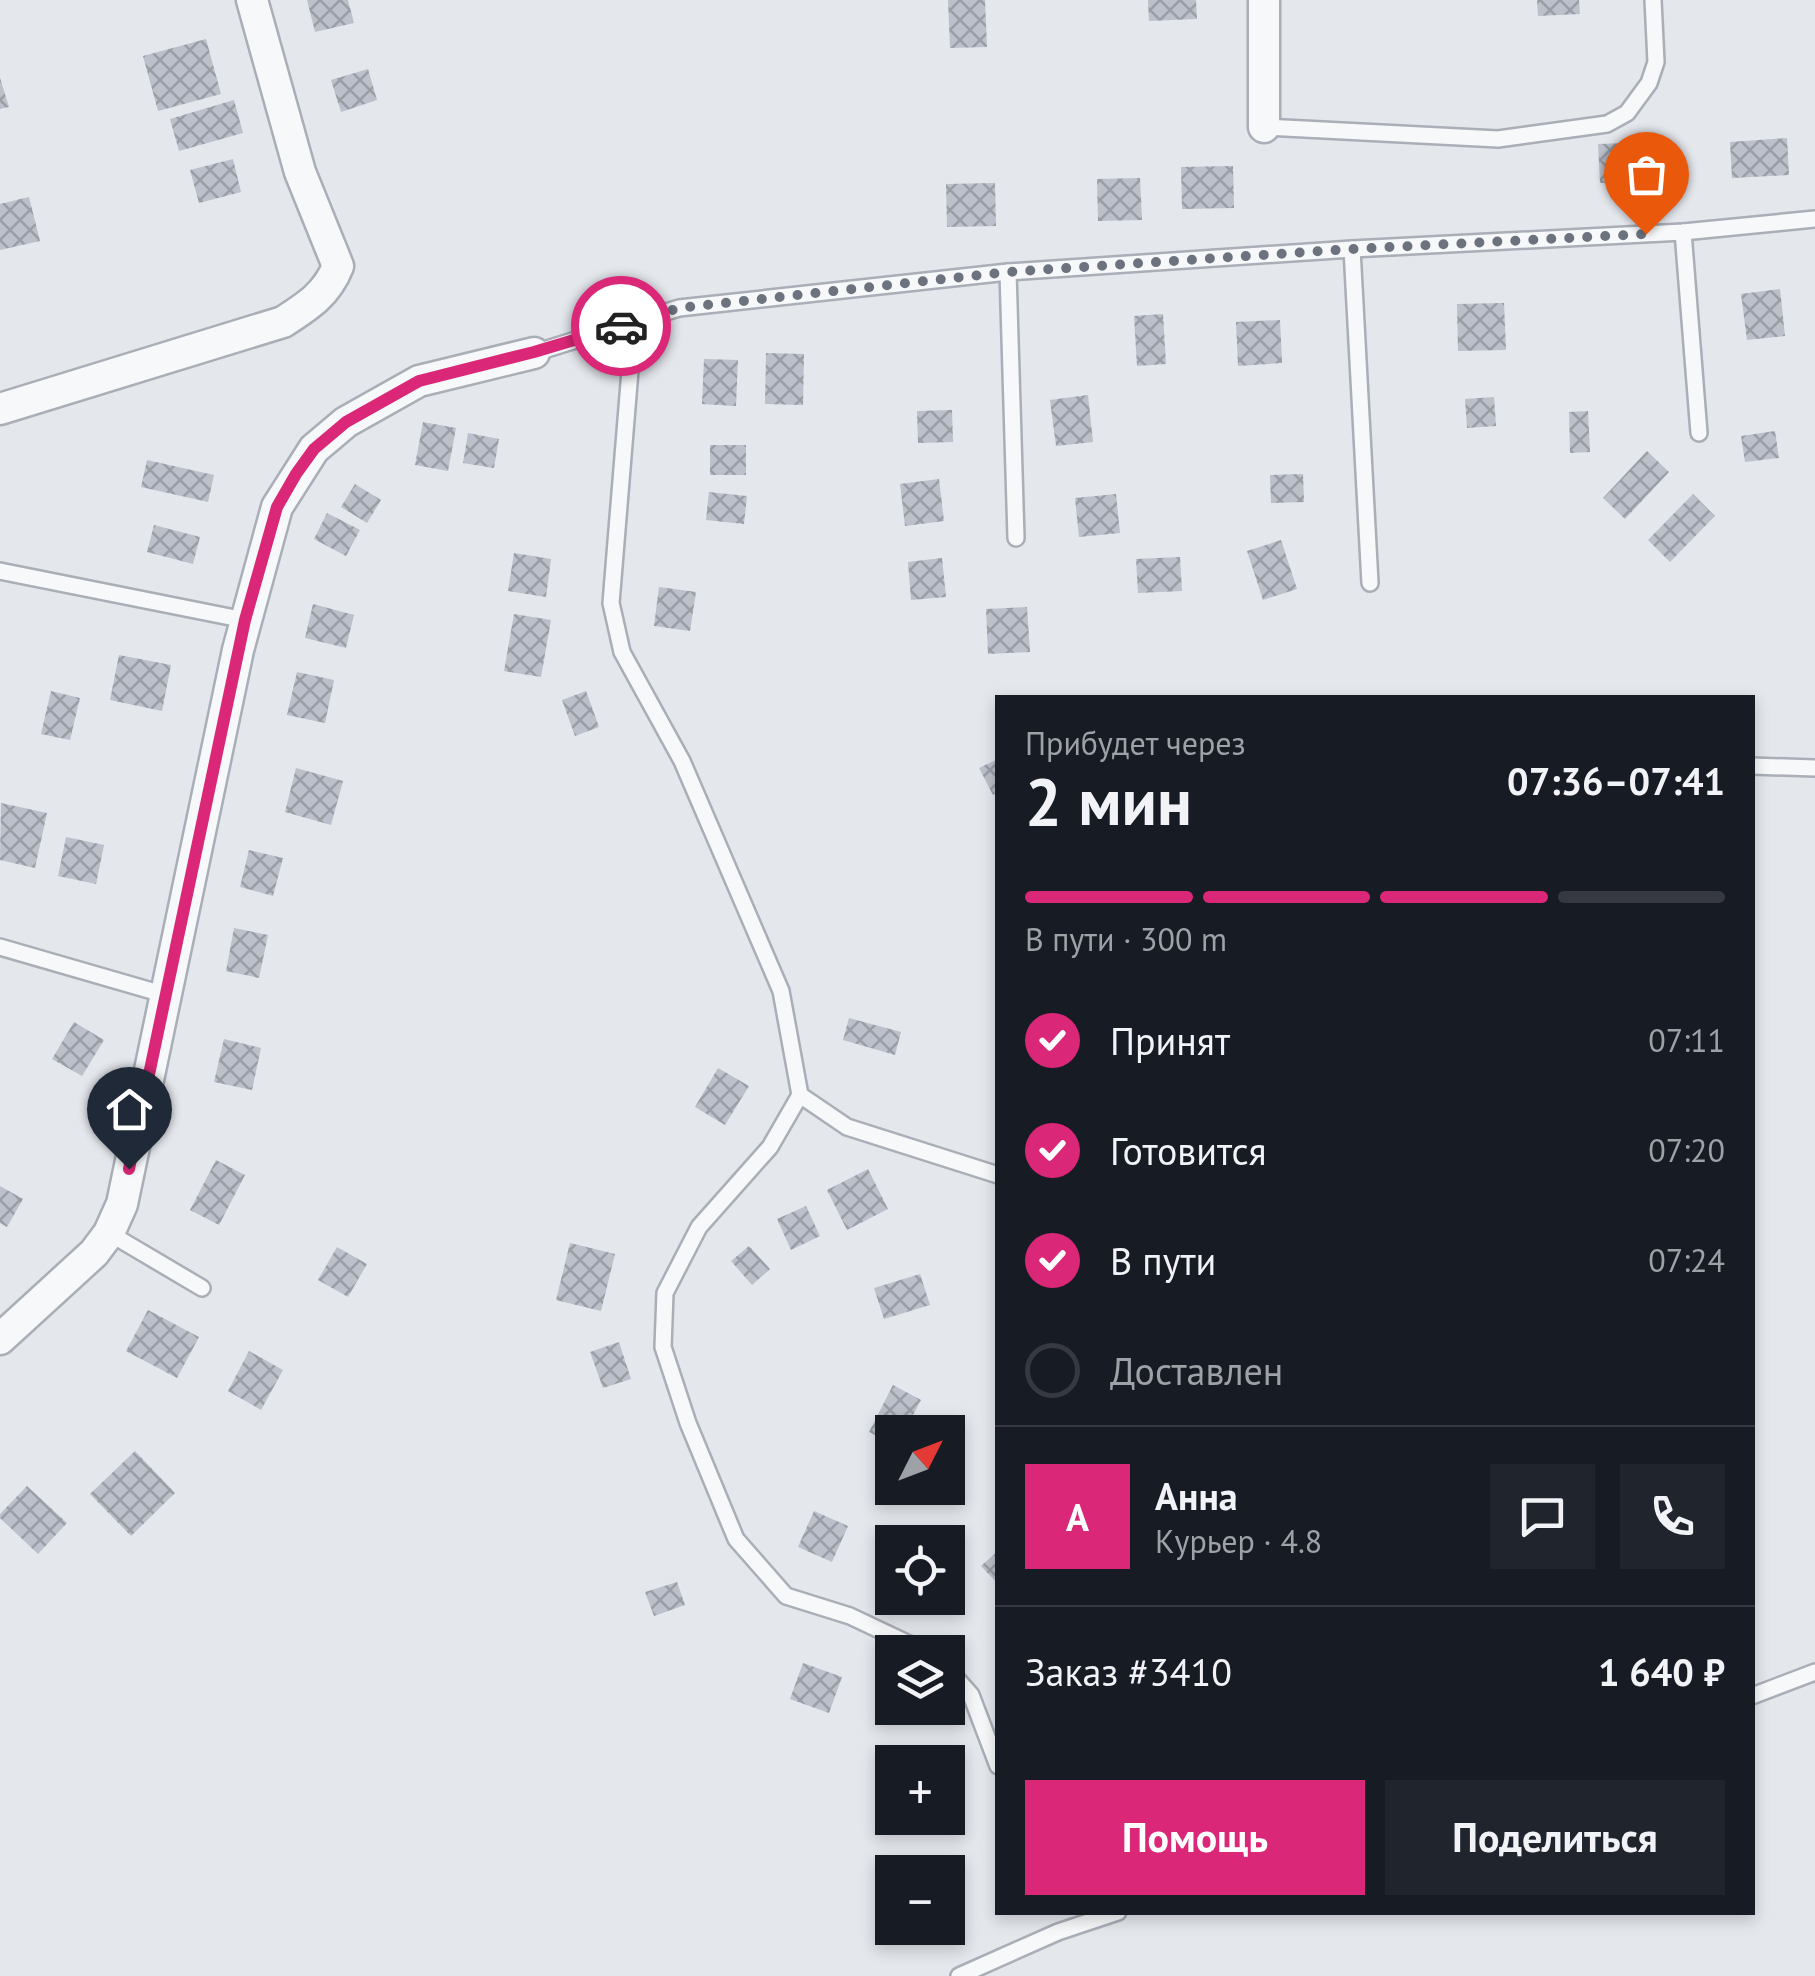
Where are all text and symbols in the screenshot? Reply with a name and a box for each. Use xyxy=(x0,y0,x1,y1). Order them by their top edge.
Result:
pin xyxy=(1604,132,1689,235)
icon: bag xyxy=(1619,147,1674,202)
courier xyxy=(571,276,671,376)
icon: car xyxy=(594,299,649,354)
text: Прибудет через xyxy=(1025,722,1246,764)
text: 07:36–07:41 xyxy=(1507,756,1725,805)
text: 2 мин xyxy=(1025,759,1192,843)
text: В пути · 300 m xyxy=(1025,918,1227,960)
icon: check xyxy=(1025,1013,1080,1068)
text: Принят xyxy=(1110,1016,1230,1065)
text: 07:11 xyxy=(1648,1019,1725,1061)
pin xyxy=(87,1067,172,1170)
icon: home xyxy=(102,1082,157,1137)
icon: check xyxy=(1025,1123,1080,1178)
text: Готовится xyxy=(1110,1126,1267,1175)
text: 07:20 xyxy=(1648,1129,1725,1171)
icon: check xyxy=(1025,1233,1080,1288)
text: В пути xyxy=(1110,1236,1216,1285)
text: 07:24 xyxy=(1648,1239,1725,1281)
text: Доставлен xyxy=(1110,1346,1283,1395)
north arrow xyxy=(875,1415,965,1505)
map controls xyxy=(875,1415,965,1945)
button: chat xyxy=(1490,1464,1595,1569)
button: phone xyxy=(1620,1464,1725,1569)
text: Анна xyxy=(1155,1471,1238,1520)
text: А xyxy=(1066,1492,1089,1541)
text: Курьер · 4.8 xyxy=(1155,1520,1322,1562)
button: locate xyxy=(875,1525,965,1615)
button: layers xyxy=(875,1635,965,1725)
text: Заказ #3410 xyxy=(1025,1647,1232,1696)
text: 1 640 ₽ xyxy=(1598,1647,1725,1696)
button: + xyxy=(875,1745,965,1835)
button: Помощь xyxy=(1025,1780,1365,1895)
button: Поделиться xyxy=(1385,1780,1725,1895)
button: − xyxy=(875,1855,965,1945)

